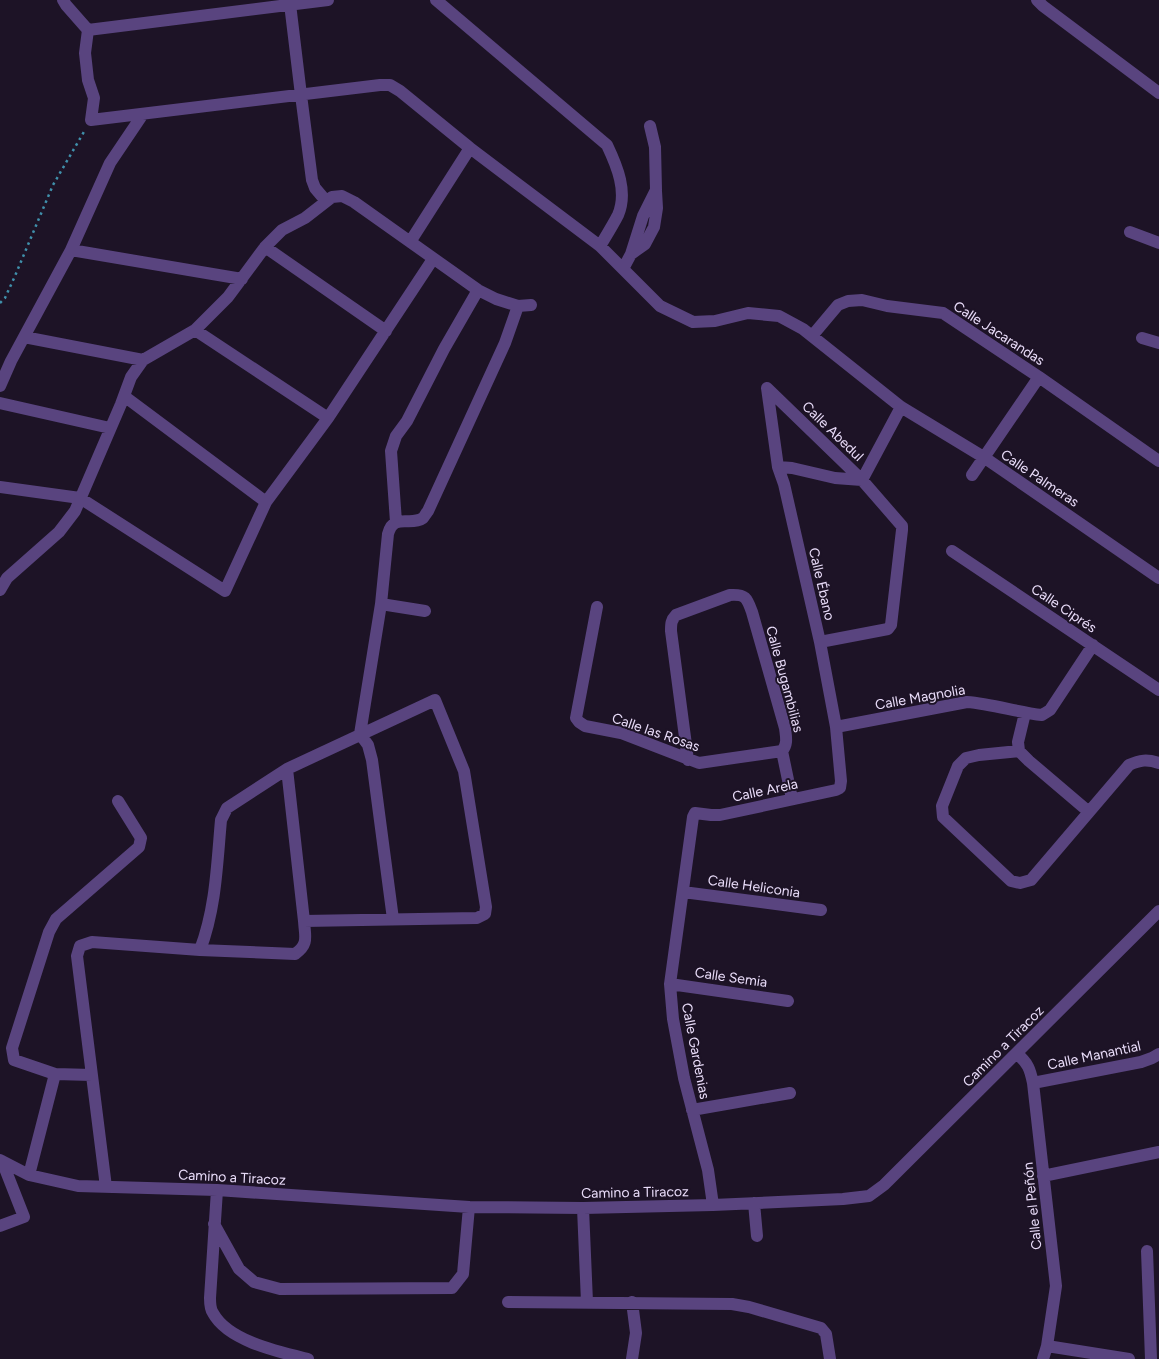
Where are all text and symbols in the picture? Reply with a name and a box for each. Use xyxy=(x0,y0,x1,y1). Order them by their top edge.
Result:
street label: Calle Jacarandas xyxy=(950,298,1047,369)
street label: Calle Abedul xyxy=(798,398,867,465)
street label: Calle Palmeras xyxy=(997,446,1082,511)
street label: Calle Ébano xyxy=(805,546,838,622)
street label: Calle Ciprés xyxy=(1028,580,1100,636)
street label: Calle Bugambilias xyxy=(762,624,807,734)
street label: Calle Magnolia xyxy=(874,681,966,714)
street label: Calle las Rosas xyxy=(610,709,702,755)
street label: Calle Arela xyxy=(731,775,799,806)
street label: Calle Heliconia xyxy=(707,872,801,901)
street label: Calle Semia xyxy=(694,964,768,991)
street label: Calle Gardenias xyxy=(678,1002,713,1101)
street label: Camino a Tiracoz xyxy=(959,1002,1048,1090)
street label: Calle Manantial xyxy=(1046,1037,1142,1074)
street label: Calle el Peñón xyxy=(1019,1161,1046,1251)
street label: Camino a Tiracoz xyxy=(178,1166,286,1189)
street label: Camino a Tiracoz xyxy=(581,1183,689,1202)

